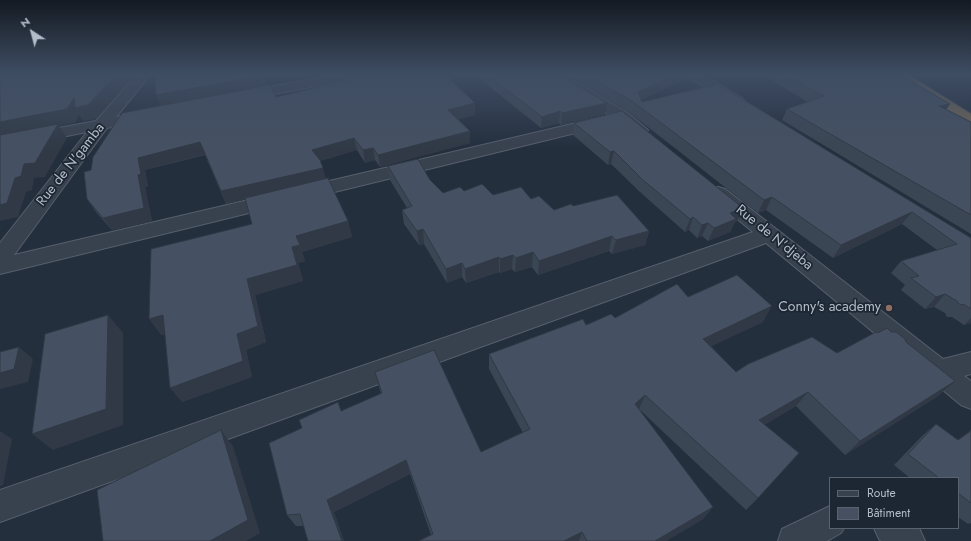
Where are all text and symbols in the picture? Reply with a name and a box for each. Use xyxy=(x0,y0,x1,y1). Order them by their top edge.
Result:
north arrow xyxy=(12,12,52,52)
text: N xyxy=(17,13,33,31)
street label: Rue de N'gamba xyxy=(33,120,109,210)
street label: Rue de N'djeba xyxy=(732,202,816,274)
place label: Conny's academy xyxy=(778,300,881,316)
marker: Conny's academy xyxy=(884,303,894,313)
legend xyxy=(829,477,959,529)
text: Route xyxy=(867,484,896,502)
text: Bâtiment xyxy=(867,504,910,522)

